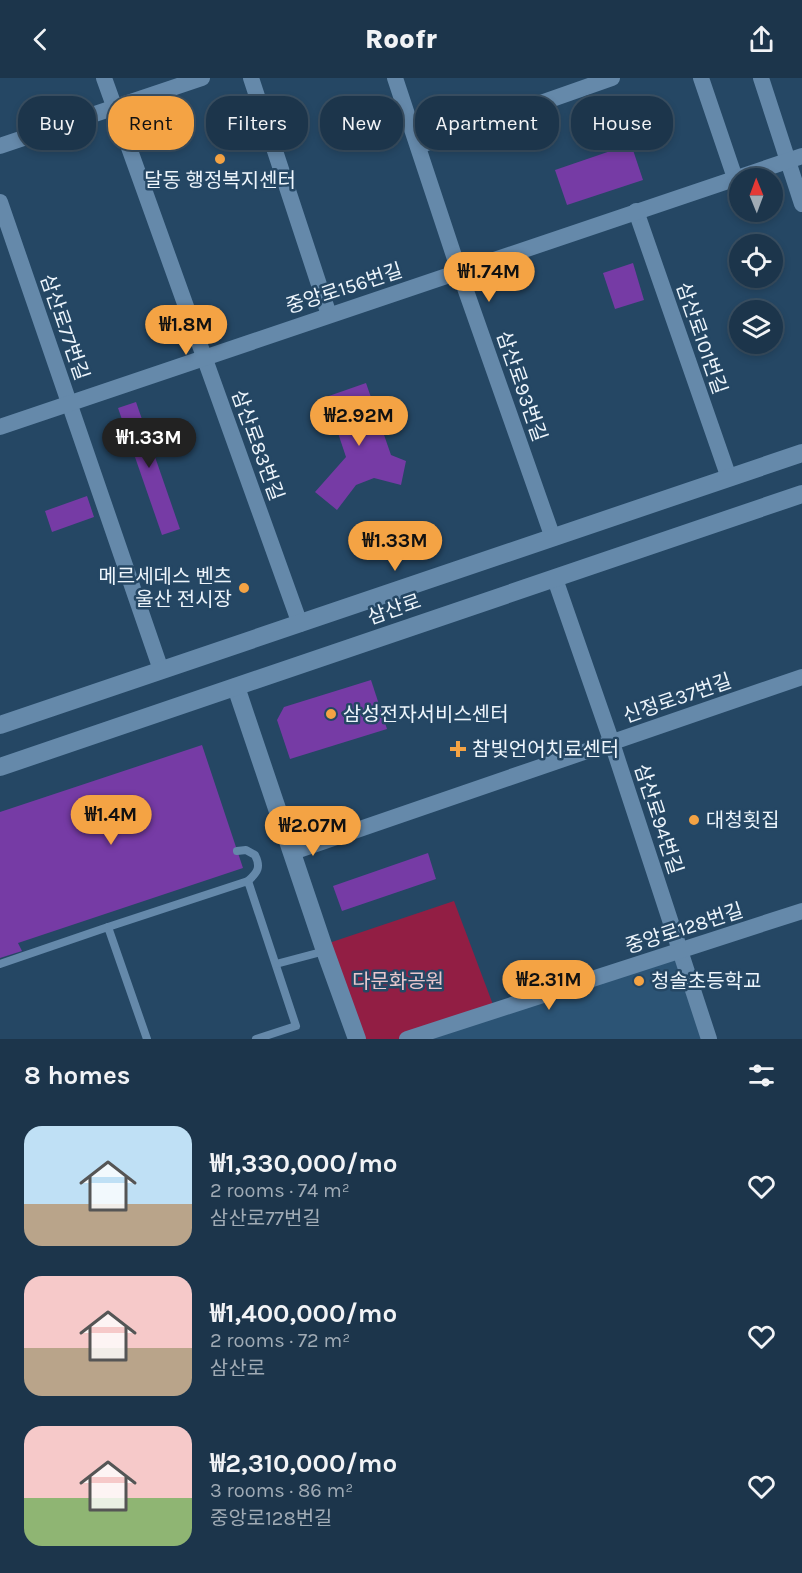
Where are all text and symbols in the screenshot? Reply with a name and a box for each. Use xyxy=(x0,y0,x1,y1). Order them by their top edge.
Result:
icon: back xyxy=(24,23,57,56)
text: Roofr xyxy=(365,23,437,55)
icon: share xyxy=(745,23,778,56)
chip: Buy xyxy=(18,96,96,150)
chip: Rent xyxy=(108,96,194,150)
chip: Filters xyxy=(206,96,308,150)
chip: New xyxy=(320,96,403,150)
chip: Apartment xyxy=(415,96,559,150)
chip: House xyxy=(571,96,673,150)
marker: 달동 행정복지센터 xyxy=(213,152,227,166)
north arrow xyxy=(729,168,783,222)
map controls xyxy=(729,168,783,354)
place label: 달동 행정복지센터 xyxy=(144,169,296,192)
button: locate xyxy=(729,234,783,288)
pin: ₩1.74M xyxy=(440,252,538,303)
street label: 중앙로156번길 xyxy=(283,259,405,318)
text: ₩1.74M xyxy=(458,260,520,283)
street label: 삼산로77번길 xyxy=(36,271,93,383)
street label: 삼산로101번길 xyxy=(672,279,731,397)
button: layers xyxy=(729,300,783,354)
pin: ₩1.8M xyxy=(144,305,228,356)
text: ₩1.8M xyxy=(159,313,213,336)
street label: 삼산로93번길 xyxy=(492,328,551,444)
street label: 삼산로83번길 xyxy=(227,387,288,504)
pin: ₩2.92M xyxy=(310,396,408,447)
text: ₩2.92M xyxy=(324,404,394,427)
pin: ₩1.33M xyxy=(100,418,198,469)
text: ₩1.33M xyxy=(116,426,182,449)
pin: ₩1.33M xyxy=(346,521,444,572)
text: ₩1.33M xyxy=(362,529,428,552)
place label: 메르세데스 벤츠 울산 전시장 xyxy=(98,565,232,611)
marker: 메르세데스 벤츠 울산 전시장 xyxy=(237,581,251,595)
street label: 삼산로 xyxy=(364,590,424,629)
street label: 신정로37번길 xyxy=(620,669,734,728)
place label: 삼성전자서비스센터 xyxy=(343,703,509,726)
marker: 삼성전자서비스센터 xyxy=(324,707,338,721)
place label: 참빛언어치료센터 xyxy=(472,738,619,761)
marker: 참빛언어치료센터 xyxy=(449,740,467,758)
street label: 삼산로94번길 xyxy=(630,761,687,877)
pin: ₩1.4M xyxy=(69,795,153,846)
text: ₩1.4M xyxy=(85,803,137,826)
pin: ₩2.07M xyxy=(264,806,362,857)
place label: 대청횟집 xyxy=(706,809,780,832)
marker: 대청횟집 xyxy=(687,813,701,827)
text: ₩2.07M xyxy=(279,814,347,837)
street label: 중앙로128번길 xyxy=(622,899,746,958)
pin: ₩2.31M xyxy=(500,960,598,1011)
text: ₩2.31M xyxy=(516,968,582,991)
park label: 다문화공원 xyxy=(352,970,444,993)
place label: 청솔초등학교 xyxy=(651,970,761,993)
marker: 청솔초등학교 xyxy=(632,974,646,988)
icon: filters xyxy=(745,1059,778,1092)
text: 8 homes xyxy=(24,1060,130,1091)
text: ₩1,330,000/mo xyxy=(210,1148,398,1179)
icon: home xyxy=(72,1150,144,1222)
icon: heart xyxy=(745,1170,778,1203)
text: 2 rooms · 74 m² xyxy=(210,1179,350,1202)
text: 삼산로77번길 xyxy=(210,1207,321,1230)
text: ₩1,400,000/mo xyxy=(210,1298,397,1329)
icon: home xyxy=(72,1300,144,1372)
icon: heart xyxy=(745,1320,778,1353)
text: 2 rooms · 72 m² xyxy=(210,1329,350,1352)
text: 삼산로 xyxy=(210,1357,265,1380)
text: ₩2,310,000/mo xyxy=(210,1448,397,1479)
icon: home xyxy=(72,1450,144,1522)
icon: heart xyxy=(745,1470,778,1503)
text: 3 rooms · 86 m² xyxy=(210,1479,353,1502)
text: 중앙로128번길 xyxy=(210,1507,333,1530)

